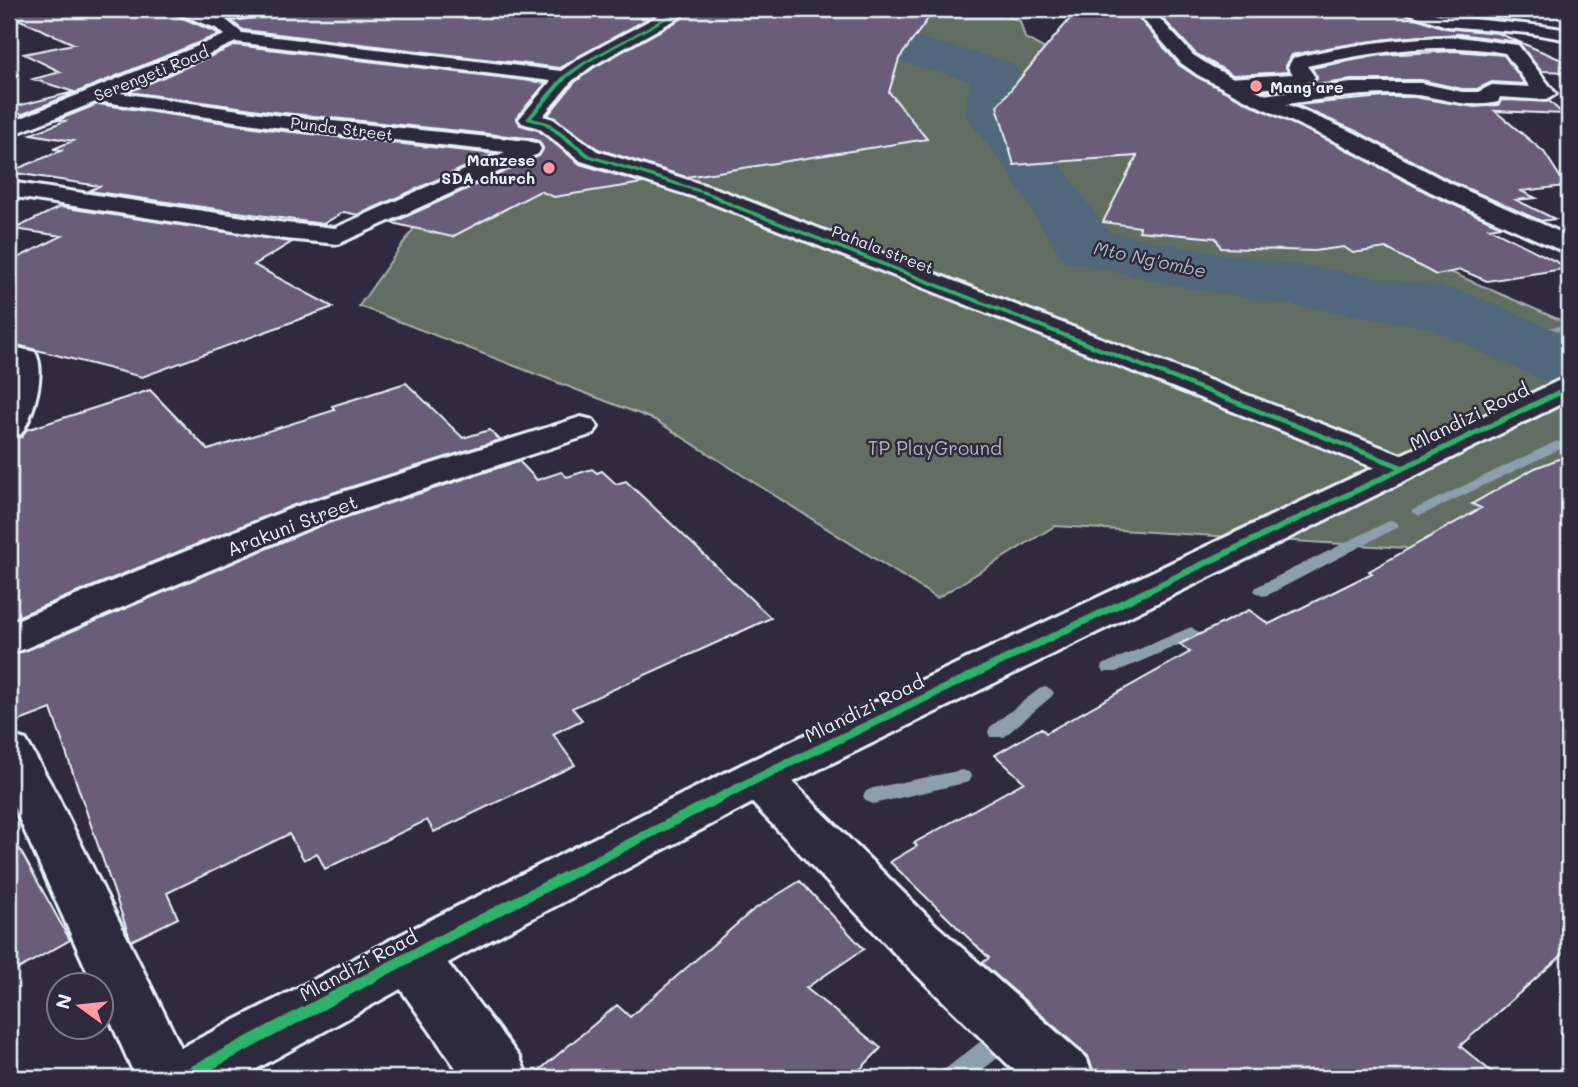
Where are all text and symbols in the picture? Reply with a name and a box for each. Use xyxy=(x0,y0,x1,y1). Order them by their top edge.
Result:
street label: Serengeti Road xyxy=(91,40,211,106)
place label: Mang'are xyxy=(1270,76,1343,97)
marker: Mang'are xyxy=(1248,78,1264,94)
street label: Punda Street xyxy=(289,111,395,145)
place label: Manzese SDA church xyxy=(441,149,535,188)
marker: Manzese SDA church xyxy=(541,160,557,176)
street label: Pahala street xyxy=(829,220,937,278)
water label: Mto Ng'ombe xyxy=(1092,235,1208,283)
street label: Mlandizi Road xyxy=(1405,376,1533,456)
park label: TP PlayGround xyxy=(868,435,1002,460)
street label: Arakuni Street xyxy=(223,489,361,561)
street label: Mlandizi Road xyxy=(800,668,928,748)
street label: Mlandizi Road xyxy=(295,923,421,1007)
north arrow xyxy=(46,972,116,1042)
text: N xyxy=(49,991,77,1012)

